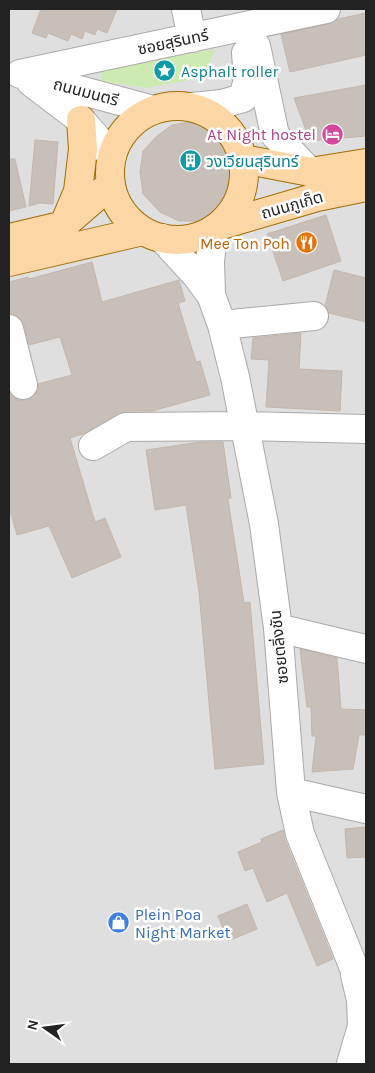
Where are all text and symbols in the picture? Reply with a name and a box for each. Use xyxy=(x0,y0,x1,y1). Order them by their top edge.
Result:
street label: ซอยสุรินทร์ xyxy=(136,25,211,59)
place icon: Asphalt roller xyxy=(153,59,177,83)
place label: Asphalt roller xyxy=(181,62,278,81)
street label: ถนนมนตรี xyxy=(51,74,121,110)
hotel icon: At Night hostel xyxy=(320,122,344,146)
place label: At Night hostel xyxy=(207,125,316,144)
building icon: วงเวียนสุรินทร์ xyxy=(178,149,202,173)
place label: วงเวียนสุรินทร์ xyxy=(206,152,299,171)
street label: ถนนภูเก็ต xyxy=(259,187,325,223)
restaurant icon: Mee Ton Poh xyxy=(294,231,318,255)
place label: Mee Ton Poh xyxy=(200,234,290,253)
street label: ซอยตลิ่งชัน xyxy=(265,609,292,685)
place label: Plein Poa Night Market xyxy=(135,905,231,942)
shop icon: Plein Poa Night Market xyxy=(107,911,131,935)
north arrow xyxy=(20,1003,70,1053)
text: N xyxy=(23,1018,42,1032)

